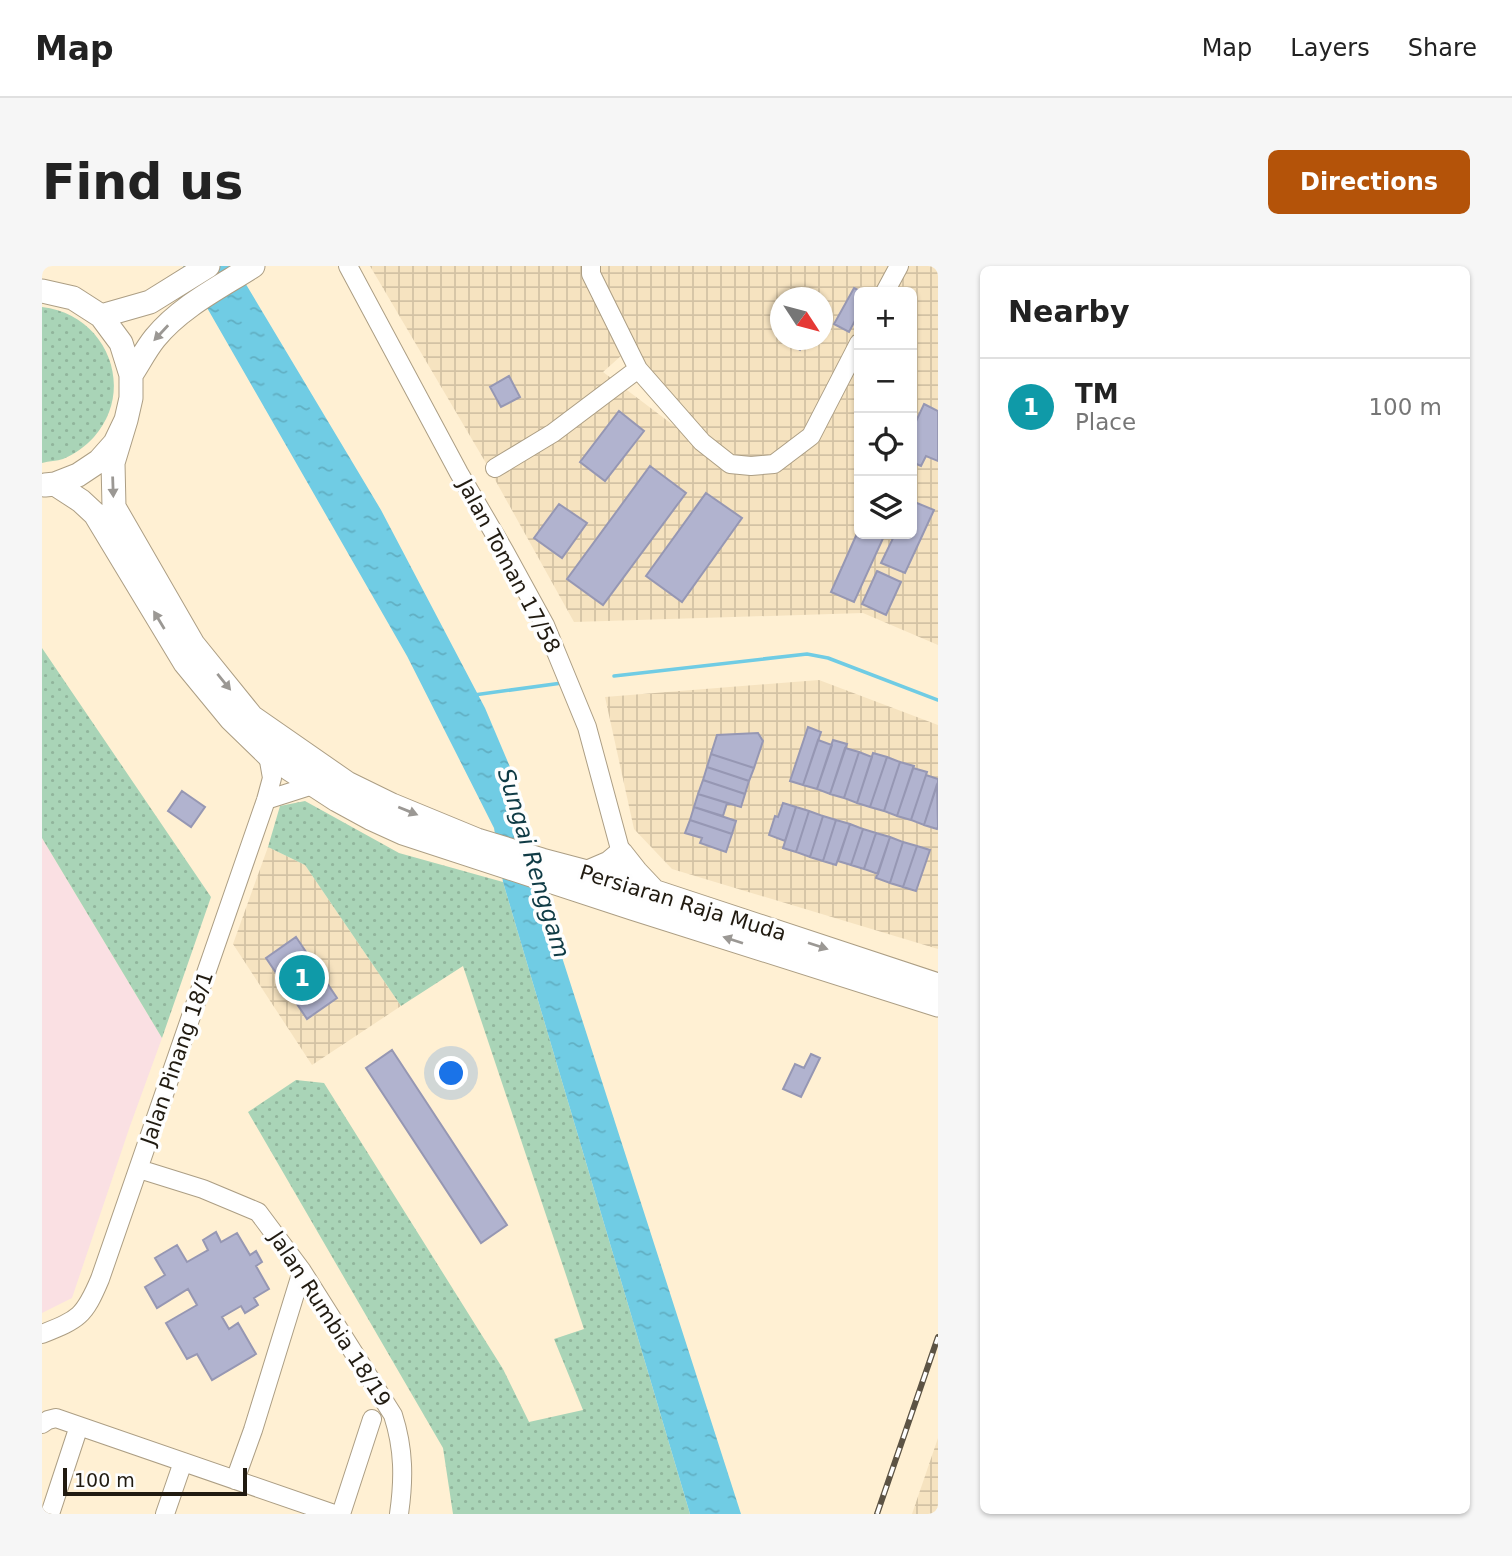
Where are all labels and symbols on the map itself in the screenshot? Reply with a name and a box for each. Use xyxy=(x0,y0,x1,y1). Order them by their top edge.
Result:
north arrow xyxy=(770,287,833,350)
one-way arrow xyxy=(153,324,169,341)
street label: Jalan Toman 17/58 xyxy=(452,473,565,657)
one-way arrow xyxy=(108,476,119,498)
one-way arrow xyxy=(152,611,165,630)
one-way arrow xyxy=(216,673,231,691)
water label: Sungai Renggam xyxy=(493,765,575,961)
one-way arrow xyxy=(397,806,418,817)
street label: Persiaran Raja Muda xyxy=(577,860,789,946)
one-way arrow xyxy=(722,934,743,945)
one-way arrow xyxy=(807,941,828,951)
pin: 1 xyxy=(279,952,325,1004)
street label: Jalan Pinang 18/1 xyxy=(135,968,218,1150)
your location xyxy=(434,1056,468,1090)
street label: Jalan Rumbia 18/19 xyxy=(263,1225,396,1411)
scale bar xyxy=(63,1465,247,1497)

